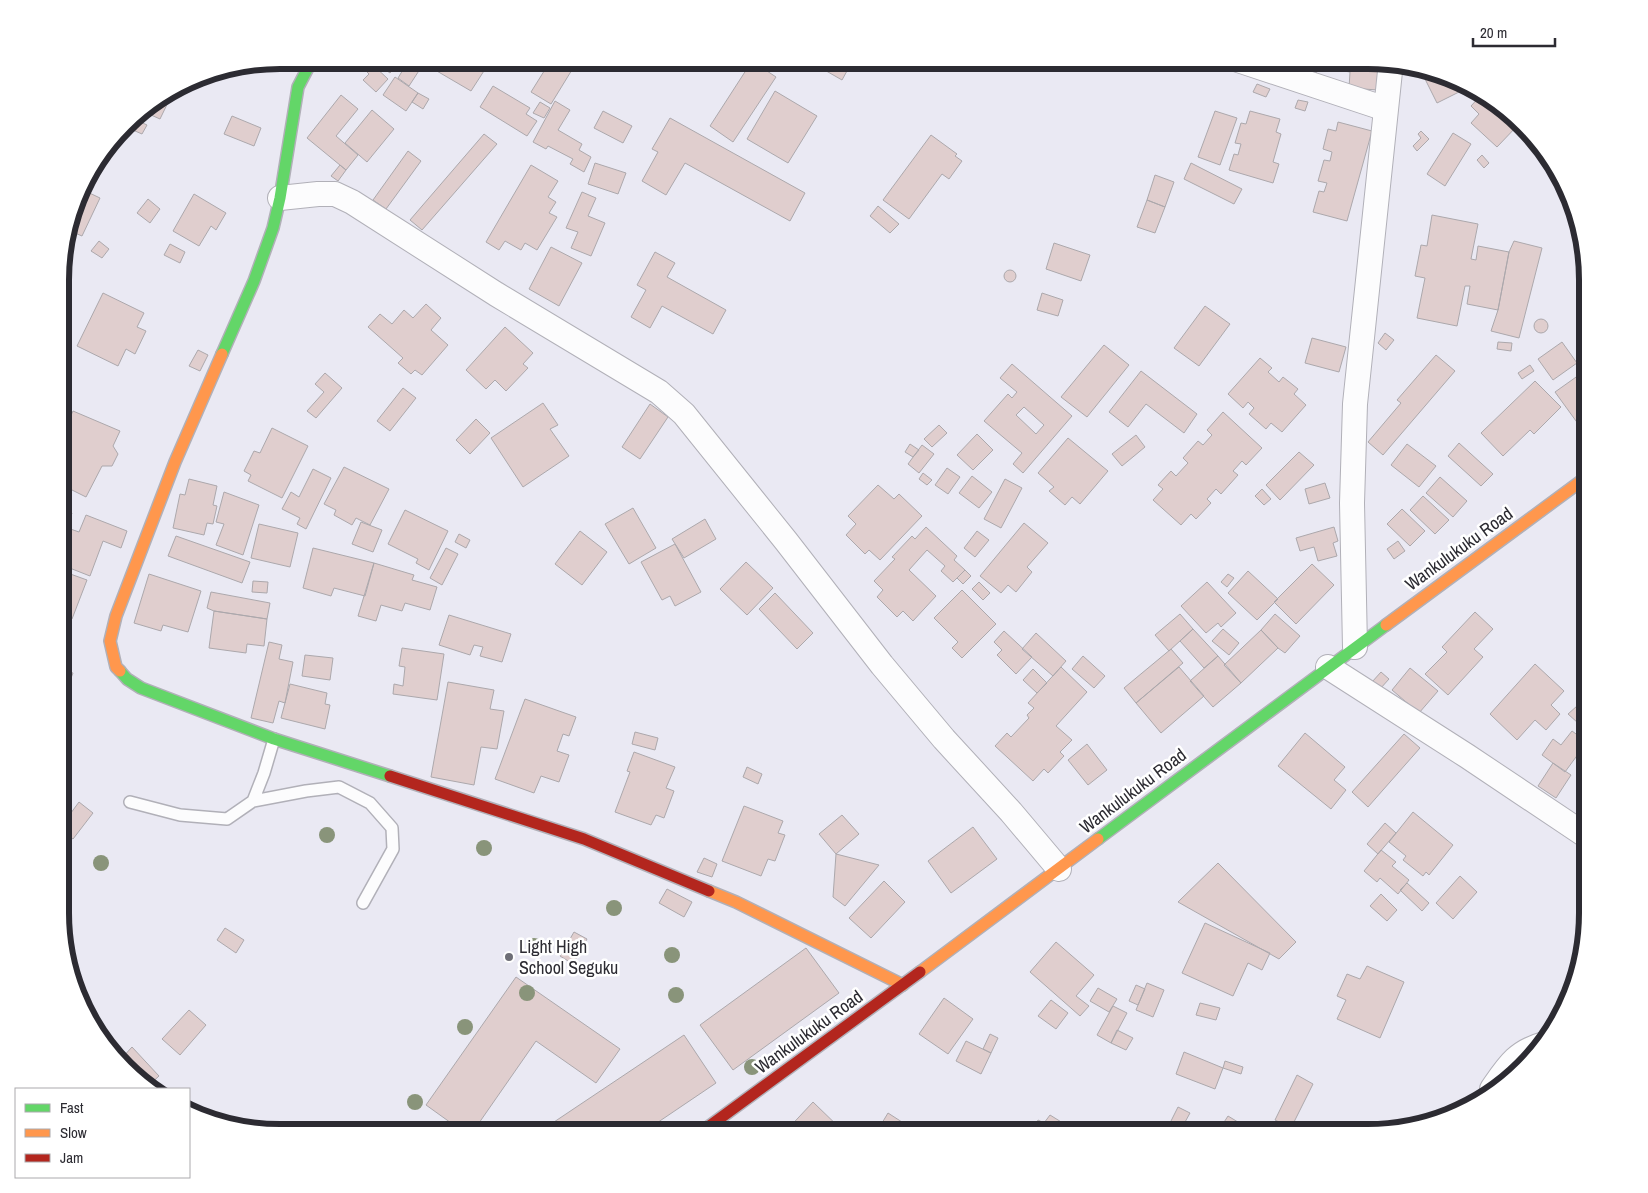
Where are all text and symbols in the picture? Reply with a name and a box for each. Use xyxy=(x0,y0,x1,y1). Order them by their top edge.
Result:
scale bar xyxy=(1473,15,1556,47)
text: 20 m xyxy=(1480,22,1507,43)
street label: Wankulukuku Road xyxy=(1400,501,1518,596)
street label: Wankulukuku Road xyxy=(1074,742,1191,839)
place label: Light High School Seguku xyxy=(519,934,618,980)
marker: Light High School Seguku xyxy=(503,951,515,963)
street label: Wankulukuku Road xyxy=(750,984,868,1079)
legend xyxy=(15,1088,190,1178)
text: Fast xyxy=(60,1097,84,1118)
text: Slow xyxy=(60,1122,87,1143)
text: Jam xyxy=(60,1147,83,1168)

